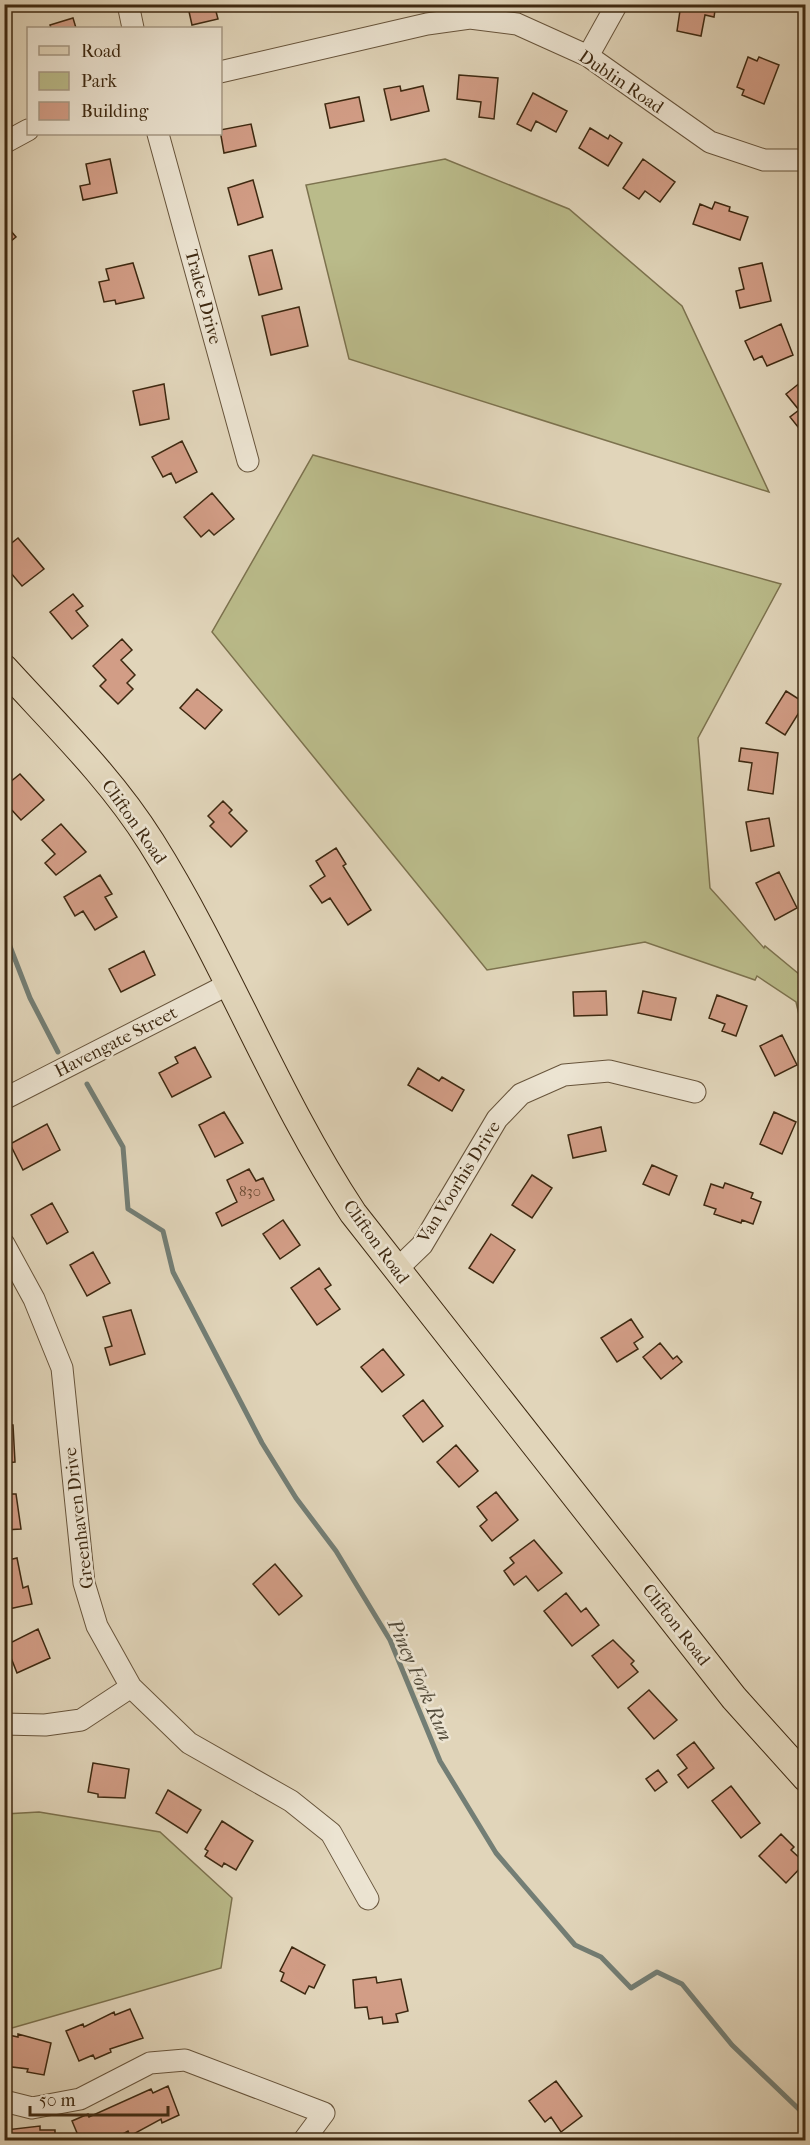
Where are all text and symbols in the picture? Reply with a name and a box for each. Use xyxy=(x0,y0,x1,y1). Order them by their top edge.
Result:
legend xyxy=(27,27,222,135)
text: Road xyxy=(81,41,121,62)
street label: Dublin Road xyxy=(575,46,668,118)
text: Park xyxy=(81,71,118,92)
text: Building xyxy=(81,101,149,122)
street label: Tralee Drive xyxy=(180,247,226,347)
street label: Clifton Road xyxy=(97,776,171,868)
street label: Havengate Street xyxy=(51,1002,181,1082)
street label: Van Voorhis Drive xyxy=(413,1117,505,1248)
house number: 830 xyxy=(239,1182,261,1200)
street label: Clifton Road xyxy=(339,1196,413,1288)
street label: Greenhaven Drive xyxy=(60,1446,98,1590)
street label: Clifton Road xyxy=(638,1580,715,1670)
water label: Piney Fork Run xyxy=(382,1614,457,1745)
scale bar xyxy=(30,2079,168,2117)
text: 50 m xyxy=(39,2090,76,2111)

